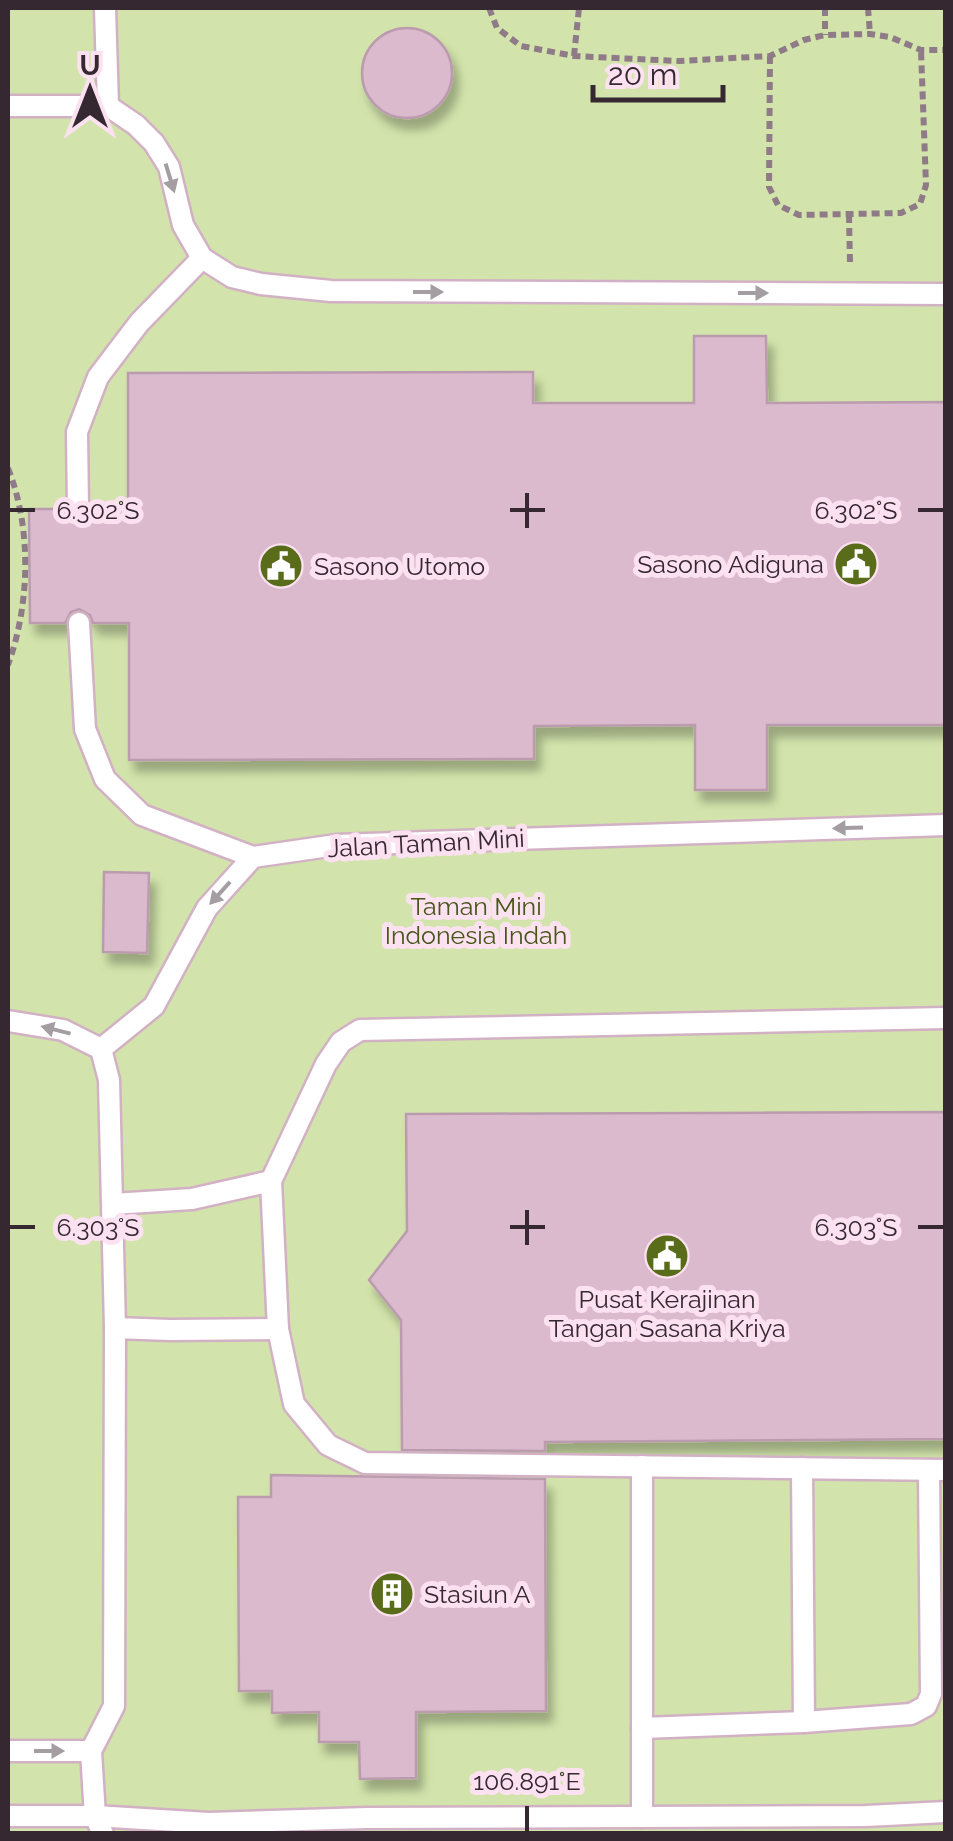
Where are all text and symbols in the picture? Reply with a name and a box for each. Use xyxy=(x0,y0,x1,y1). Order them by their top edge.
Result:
north arrow xyxy=(40,40,140,140)
scale bar xyxy=(593,40,723,102)
text: U xyxy=(79,49,101,82)
text: 20 m xyxy=(608,57,677,92)
one-way arrow xyxy=(163,163,178,193)
one-way arrow xyxy=(413,284,445,300)
one-way arrow xyxy=(738,285,770,301)
text: 6.302°S xyxy=(57,495,140,525)
text: 6.302°S xyxy=(815,495,898,525)
public building icon: Sasono Adiguna xyxy=(833,541,879,587)
public building icon: Sasono Utomo xyxy=(258,543,304,589)
place label: Sasono Adiguna xyxy=(637,549,824,579)
place label: Sasono Utomo xyxy=(314,551,485,581)
one-way arrow xyxy=(832,820,864,836)
street label: Jalan Taman Mini xyxy=(327,823,525,863)
one-way arrow xyxy=(209,881,232,905)
park label: Taman Mini Indonesia Indah xyxy=(385,891,567,950)
one-way arrow xyxy=(40,1022,71,1038)
text: 6.303°S xyxy=(56,1212,140,1242)
text: 6.303°S xyxy=(814,1212,898,1242)
public building icon: Pusat Kerajinan Tangan Sasana Kriya xyxy=(644,1233,690,1279)
place label: Pusat Kerajinan Tangan Sasana Kriya xyxy=(548,1284,786,1343)
building icon: Stasiun A xyxy=(369,1571,415,1617)
place label: Stasiun A xyxy=(424,1579,531,1609)
one-way arrow xyxy=(34,1743,66,1759)
text: 106.891°E xyxy=(473,1766,581,1796)

